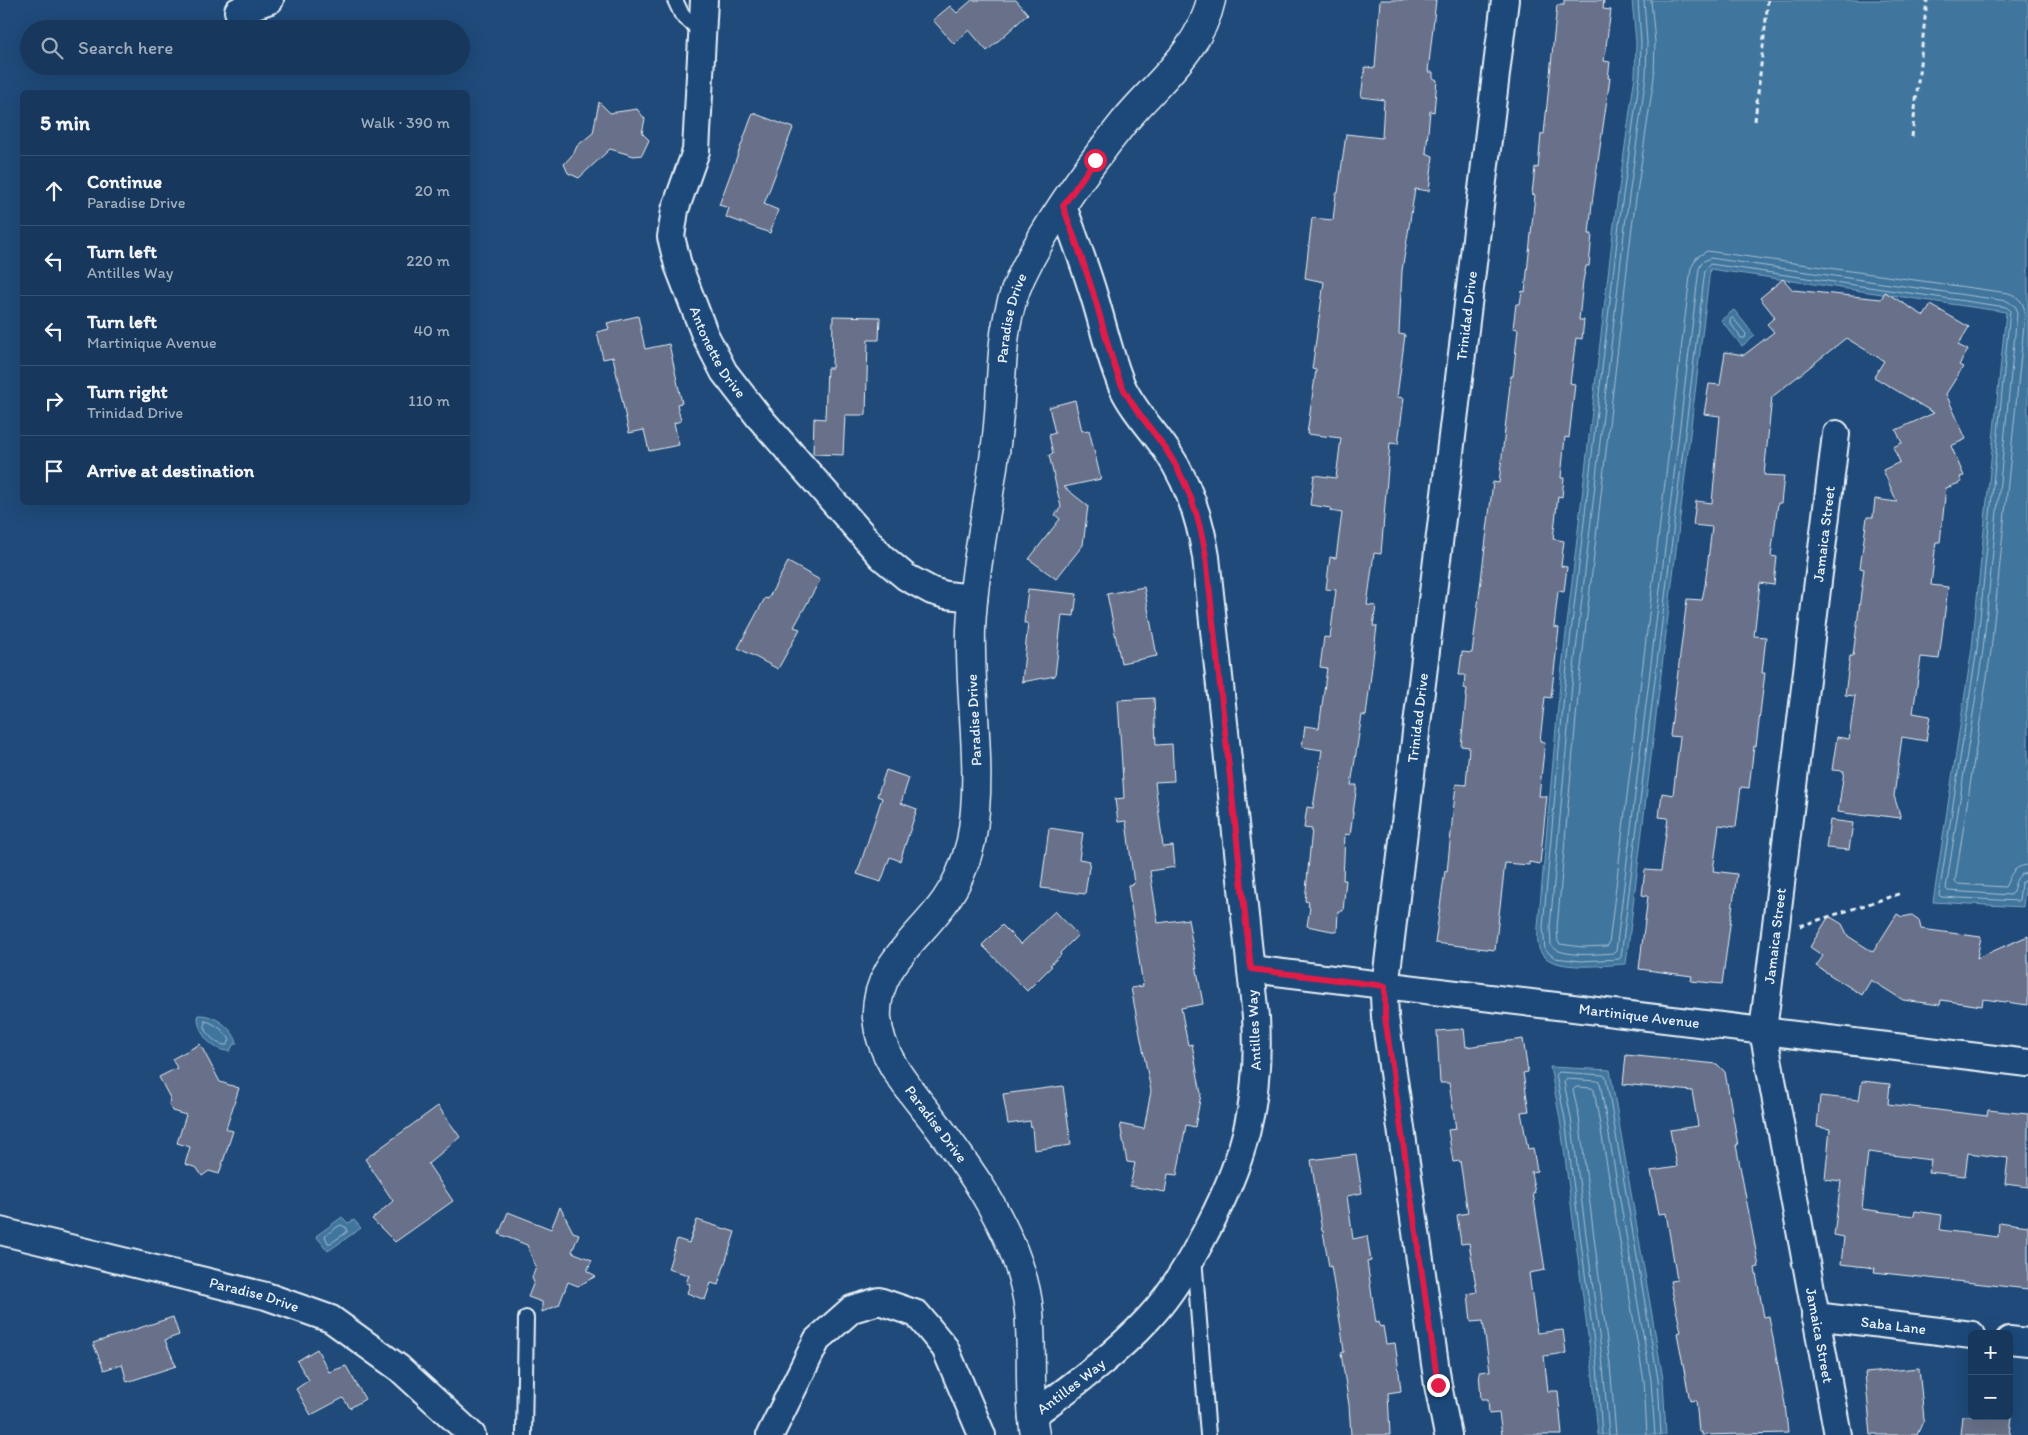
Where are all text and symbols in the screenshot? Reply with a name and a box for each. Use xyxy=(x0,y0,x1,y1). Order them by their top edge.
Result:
search box xyxy=(20,20,470,75)
icon: search xyxy=(38,34,66,62)
text: Search here xyxy=(78,36,173,59)
text: 5 min xyxy=(40,110,90,135)
text: Walk · 390 m xyxy=(361,113,450,132)
route start xyxy=(1084,149,1107,172)
text: Continue xyxy=(87,170,162,193)
icon: ahead xyxy=(40,177,68,205)
text: 20 m xyxy=(415,181,450,200)
text: Paradise Drive xyxy=(87,193,185,212)
text: Turn left xyxy=(87,240,157,263)
icon: left xyxy=(40,247,68,275)
text: 220 m xyxy=(406,251,450,270)
text: Antilles Way xyxy=(87,263,173,282)
street label: Paradise Drive xyxy=(993,270,1031,364)
street label: Trinidad Drive xyxy=(1452,270,1481,362)
street label: Antonette Drive xyxy=(686,304,750,402)
text: Turn left xyxy=(87,310,157,333)
icon: left xyxy=(40,317,68,345)
text: 40 m xyxy=(413,321,450,340)
text: Martinique Avenue xyxy=(87,333,217,352)
text: Turn right xyxy=(87,380,168,403)
icon: right xyxy=(40,387,68,415)
text: 110 m xyxy=(408,391,450,410)
text: Trinidad Drive xyxy=(87,403,183,422)
icon: arrive xyxy=(40,457,68,485)
text: Arrive at destination xyxy=(87,459,254,482)
street label: Jamaica Street xyxy=(1809,485,1839,583)
street label: Trinidad Drive xyxy=(1403,672,1432,764)
street label: Paradise Drive xyxy=(963,673,985,767)
street label: Jamaica Street xyxy=(1760,887,1790,985)
street label: Antilles Way xyxy=(1243,989,1265,1071)
street label: Martinique Avenue xyxy=(1578,1000,1701,1032)
street label: Paradise Drive xyxy=(901,1082,971,1166)
street label: Paradise Drive xyxy=(208,1273,301,1316)
street label: Jamaica Street xyxy=(1802,1286,1837,1385)
street label: Saba Lane xyxy=(1860,1313,1927,1338)
map controls xyxy=(1968,1330,2013,1420)
button: + xyxy=(1968,1330,2013,1375)
street label: Antilles Way xyxy=(1033,1354,1109,1418)
route end xyxy=(1427,1374,1450,1397)
button: − xyxy=(1968,1375,2013,1420)

